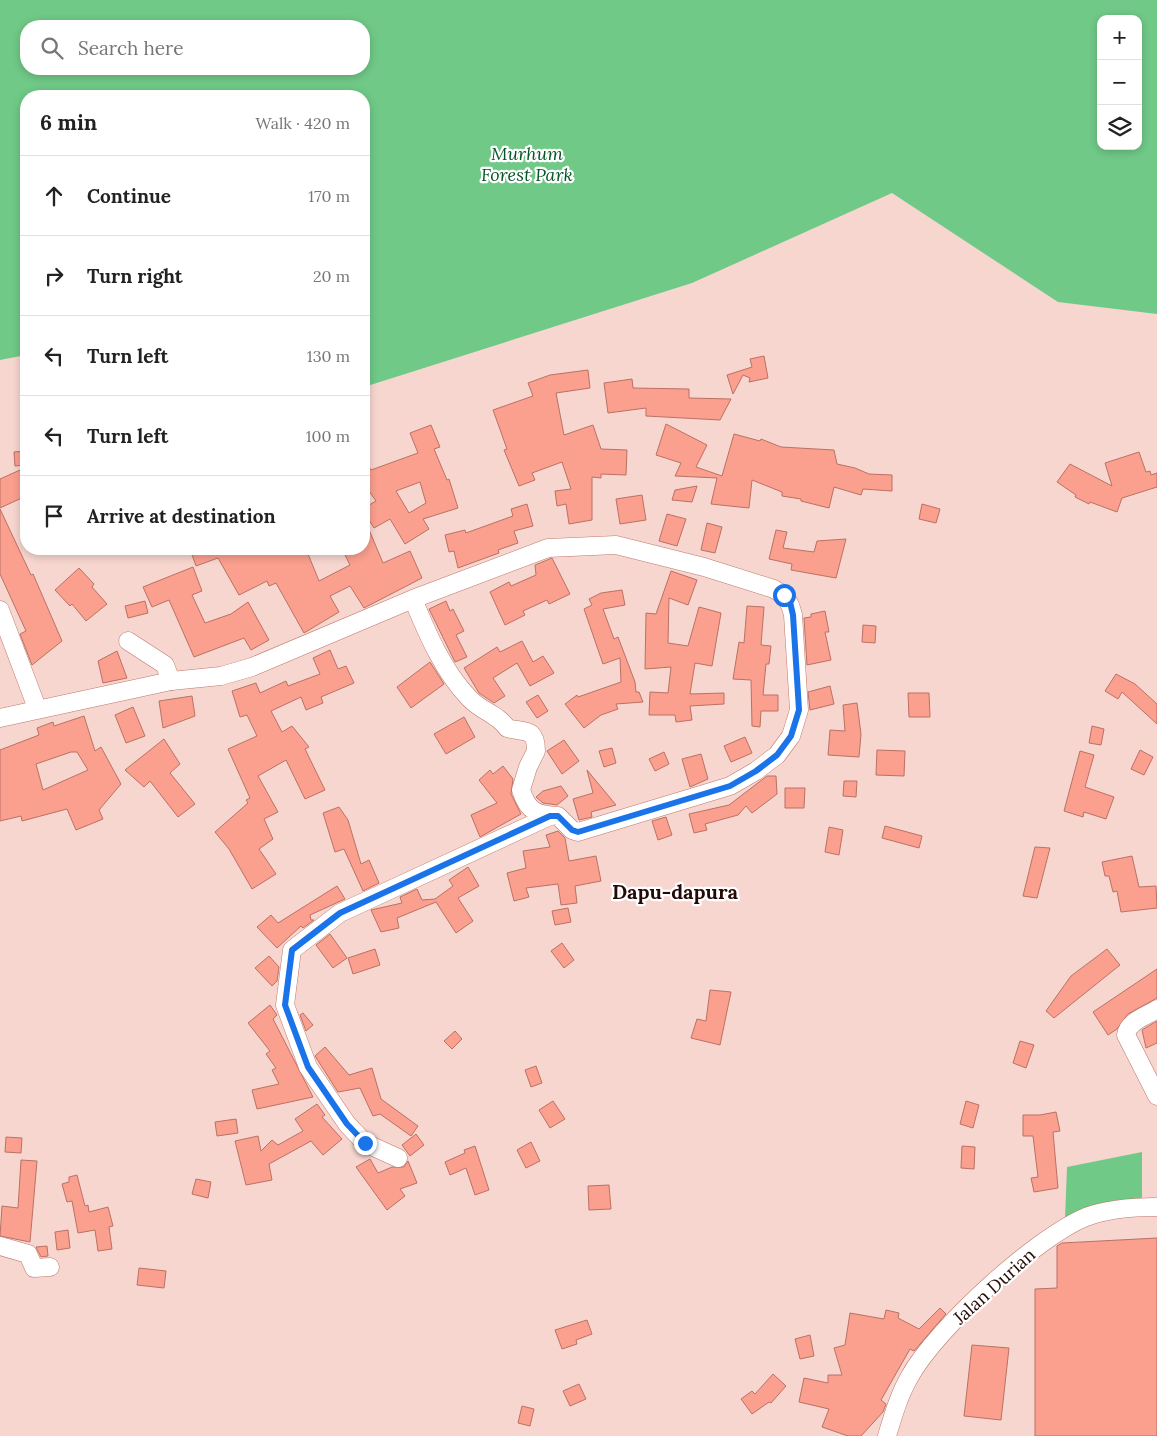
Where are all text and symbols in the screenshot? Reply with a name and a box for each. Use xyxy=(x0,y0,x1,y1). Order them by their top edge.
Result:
map controls xyxy=(1097,15,1142,150)
button: + xyxy=(1097,15,1142,60)
search box xyxy=(20,20,370,75)
icon: search xyxy=(38,34,66,62)
text: Search here xyxy=(78,36,184,60)
button: − xyxy=(1097,60,1142,105)
button: layers xyxy=(1097,105,1142,150)
text: 6 min xyxy=(40,109,97,136)
text: Walk · 420 m xyxy=(255,113,350,133)
park label: Murhum Forest Park xyxy=(481,142,573,186)
icon: ahead xyxy=(40,182,68,210)
text: Continue xyxy=(87,184,171,208)
text: 170 m xyxy=(308,186,350,206)
icon: right xyxy=(40,262,68,290)
text: Turn right xyxy=(87,264,183,288)
text: 20 m xyxy=(313,266,350,286)
icon: left xyxy=(40,342,68,370)
text: Turn left xyxy=(87,344,168,368)
text: 130 m xyxy=(307,346,350,366)
icon: left xyxy=(40,422,68,450)
text: Turn left xyxy=(87,424,168,448)
text: 100 m xyxy=(306,426,350,446)
icon: arrive xyxy=(40,502,68,530)
text: Arrive at destination xyxy=(87,504,276,528)
route start xyxy=(773,584,796,607)
district label: Dapu-dapura xyxy=(612,879,738,904)
route end xyxy=(354,1132,377,1155)
street label: Jalan Durian xyxy=(947,1243,1040,1330)

